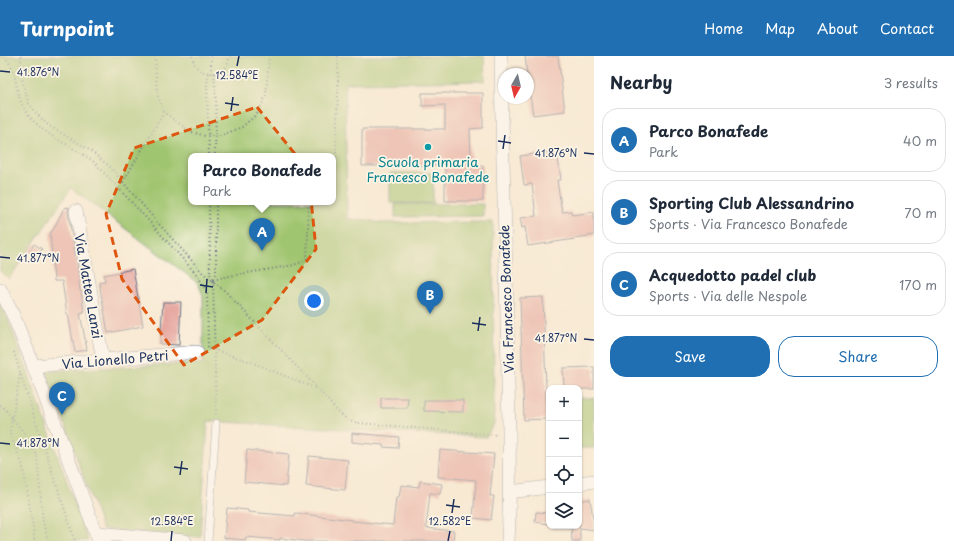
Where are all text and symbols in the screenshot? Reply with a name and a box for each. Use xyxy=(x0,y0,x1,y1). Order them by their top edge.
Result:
text: Turnpoint xyxy=(20,14,114,42)
text: Home xyxy=(704,18,743,39)
text: Map xyxy=(765,18,795,39)
text: About xyxy=(817,18,858,39)
text: Contact xyxy=(880,18,934,39)
text: 41.876°N xyxy=(17,64,59,79)
text: 12.584°E xyxy=(216,67,258,82)
north arrow xyxy=(498,68,534,104)
text: Nearby xyxy=(610,69,672,95)
text: 3 results xyxy=(884,73,938,92)
text: Parco Bonafede xyxy=(649,119,768,142)
text: A xyxy=(619,131,629,150)
text: 40 m xyxy=(903,131,937,150)
marker: Scuola primaria Francesco Bonafede xyxy=(423,142,433,152)
text: Park xyxy=(649,142,678,161)
text: 41.876°N xyxy=(535,145,577,160)
place label: Scuola primaria Francesco Bonafede xyxy=(366,152,490,186)
popup xyxy=(188,153,336,205)
text: Parco Bonafede xyxy=(202,158,322,181)
text: Park xyxy=(202,181,231,200)
text: Sporting Club Alessandrino xyxy=(649,191,854,214)
text: B xyxy=(620,203,628,222)
text: 70 m xyxy=(904,203,937,222)
text: Sports · Via Francesco Bonafede xyxy=(649,214,848,233)
pin: A xyxy=(249,218,275,251)
street label: Via Francesco Bonafede xyxy=(494,224,518,374)
street label: Via Matteo Lanzi xyxy=(70,232,108,340)
text: 41.877°N xyxy=(17,250,59,265)
text: Acquedotto padel club xyxy=(649,263,816,286)
text: C xyxy=(619,275,629,294)
text: 170 m xyxy=(899,275,937,294)
pin: B xyxy=(417,281,443,314)
text: Sports · Via delle Nespole xyxy=(649,286,807,305)
your location xyxy=(304,291,324,311)
text: 41.877°N xyxy=(535,330,577,345)
button: Save xyxy=(610,336,770,377)
button: Share xyxy=(778,336,938,377)
street label: Via Lionello Petri xyxy=(61,345,169,373)
pin: C xyxy=(49,382,75,415)
map controls xyxy=(546,385,582,529)
button: + xyxy=(546,385,582,421)
button: − xyxy=(546,421,582,457)
text: 41.878°N xyxy=(16,435,60,450)
button: locate xyxy=(546,457,582,493)
button: layers xyxy=(546,493,582,529)
text: 12.584°E xyxy=(151,513,193,528)
text: 12.582°E xyxy=(429,513,471,528)

